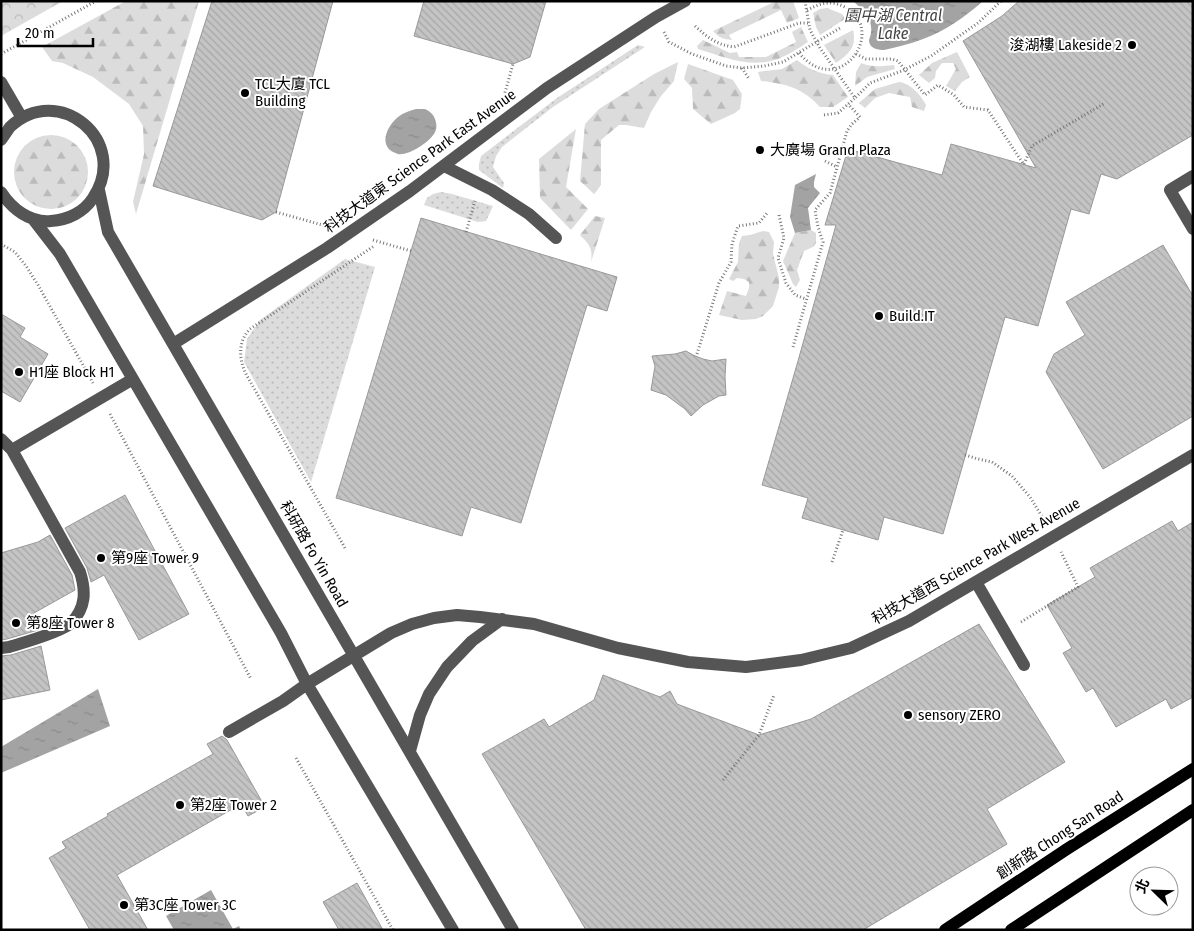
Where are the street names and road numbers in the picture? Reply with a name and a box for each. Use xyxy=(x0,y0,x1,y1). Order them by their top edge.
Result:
street label: 科技大道東 Science Park East Avenue xyxy=(321,85,519,237)
street label: 科技大道西 Science Park West Avenue xyxy=(869,494,1083,628)
street label: 科研路 Fo Yin Road xyxy=(276,498,352,610)
street label: 創新路 Chong San Road xyxy=(993,787,1127,883)

